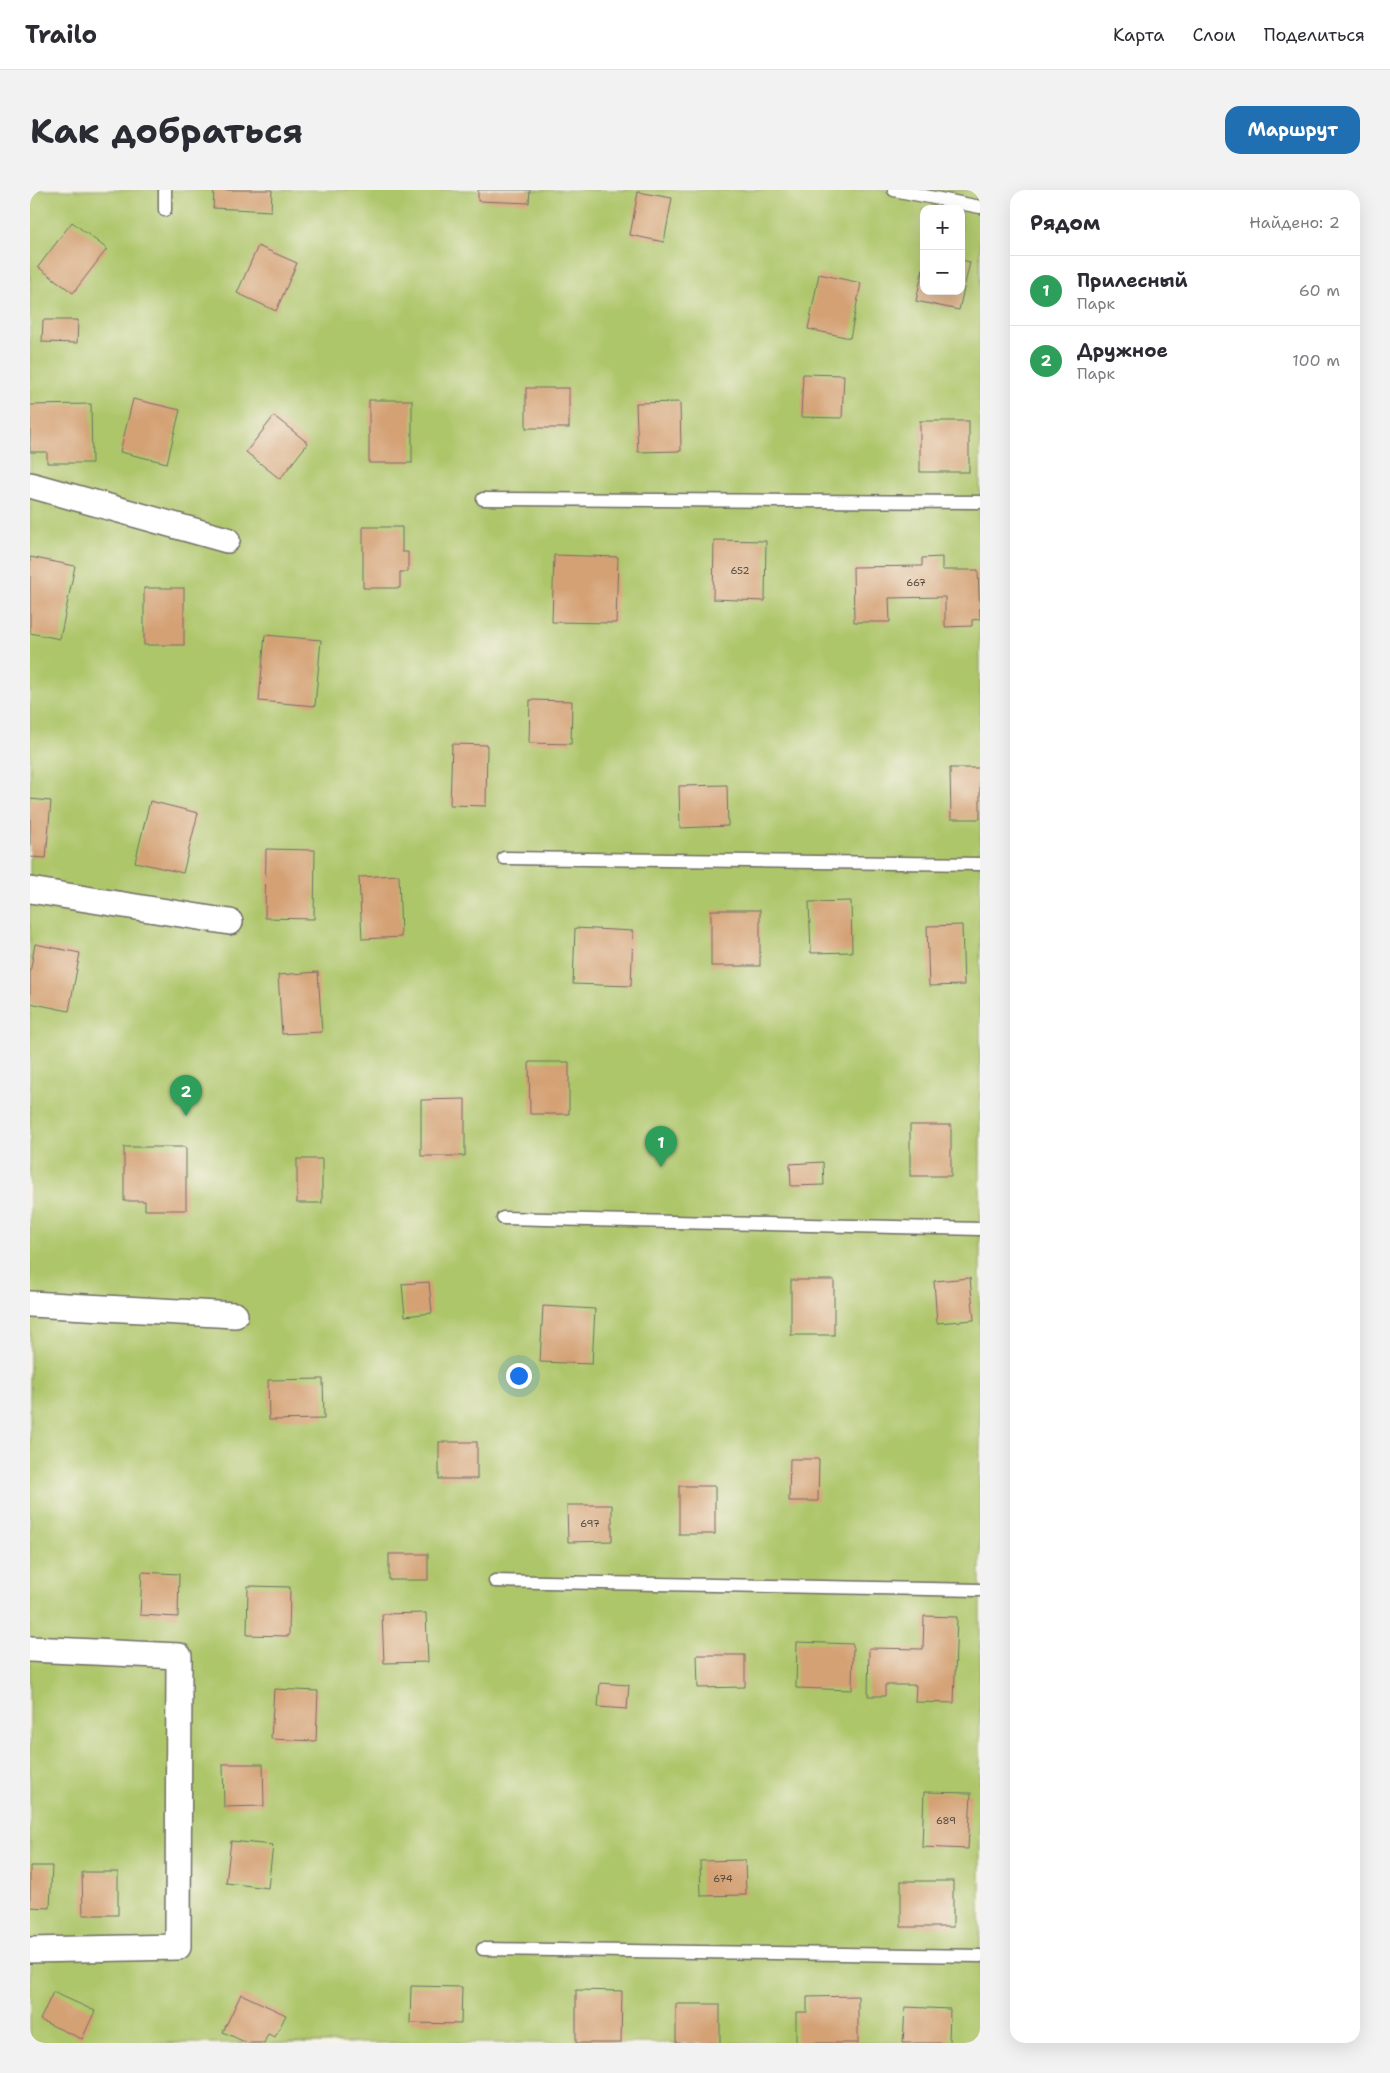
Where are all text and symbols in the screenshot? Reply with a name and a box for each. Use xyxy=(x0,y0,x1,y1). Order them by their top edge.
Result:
text: Trailo xyxy=(25,19,97,51)
text: Карта xyxy=(1113,23,1164,47)
text: Слои xyxy=(1192,23,1236,47)
text: Поделиться xyxy=(1264,23,1365,47)
button: Маршрут xyxy=(1225,106,1360,154)
text: Как добраться xyxy=(30,107,303,154)
map controls xyxy=(920,205,965,295)
button: + xyxy=(920,205,965,250)
text: Рядом xyxy=(1030,209,1100,237)
text: Найдено: 2 xyxy=(1249,212,1340,233)
button: − xyxy=(920,250,965,295)
text: Прилесный xyxy=(1077,268,1188,293)
text: 1 xyxy=(1042,280,1050,301)
text: 60 m xyxy=(1299,280,1340,301)
text: Парк xyxy=(1077,293,1115,314)
text: Дружное xyxy=(1077,338,1168,363)
text: 2 xyxy=(1040,350,1052,371)
text: 100 m xyxy=(1292,350,1340,371)
text: Парк xyxy=(1077,363,1115,384)
house number: 652 xyxy=(730,564,750,577)
house number: 667 xyxy=(906,576,926,589)
pin: 2 xyxy=(170,1075,202,1116)
pin: 1 xyxy=(645,1126,677,1167)
your location xyxy=(506,1363,532,1389)
house number: 697 xyxy=(580,1517,600,1530)
house number: 689 xyxy=(936,1814,956,1827)
house number: 674 xyxy=(713,1872,733,1885)

